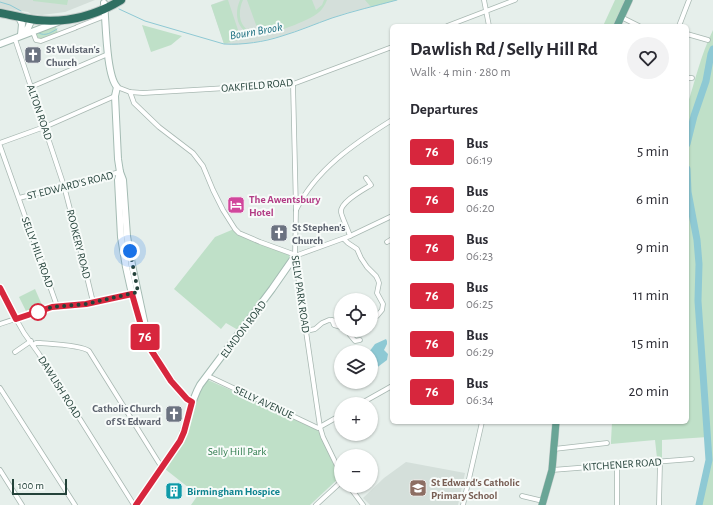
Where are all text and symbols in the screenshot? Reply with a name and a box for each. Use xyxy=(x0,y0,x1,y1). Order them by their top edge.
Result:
water label: Bourn Brook xyxy=(229,20,284,42)
button: heart xyxy=(627,37,669,79)
text: Dawlish Rd / Selly Hill Rd xyxy=(410,40,598,59)
place label: St Wulstan's Church xyxy=(46,44,100,68)
church icon: St Wulstan's Church xyxy=(23,45,43,65)
text: Walk · 4 min · 280 m xyxy=(410,66,511,79)
street label: OAKFIELD ROAD xyxy=(221,77,293,94)
street label: ALTON ROAD xyxy=(25,83,54,141)
text: Departures xyxy=(410,102,478,117)
text: Bus xyxy=(466,136,488,151)
text: 5 min xyxy=(637,144,669,159)
text: 76 xyxy=(426,145,438,159)
text: 06:19 xyxy=(466,154,493,167)
street label: ST EDWARD'S ROAD xyxy=(26,169,114,202)
text: Bus xyxy=(466,184,488,199)
text: 6 min xyxy=(636,192,669,207)
text: 76 xyxy=(426,193,438,207)
place label: The Awentsbury Hotel xyxy=(249,194,320,218)
hotel icon: The Awentsbury Hotel xyxy=(226,195,246,215)
text: 06:20 xyxy=(466,202,495,215)
street label: ROOKERY ROAD xyxy=(65,208,92,280)
street label: SELLY HILL ROAD xyxy=(20,215,55,289)
place label: St Stephen's Church xyxy=(292,222,346,246)
church icon: St Stephen's Church xyxy=(269,223,289,243)
text: Bus xyxy=(466,232,488,247)
text: 9 min xyxy=(636,240,669,255)
your location xyxy=(120,241,140,261)
text: 76 xyxy=(426,241,438,255)
text: 06:23 xyxy=(466,250,493,263)
street label: SELLY PARK ROAD xyxy=(290,254,311,334)
text: Bus xyxy=(466,280,488,295)
text: 11 min xyxy=(633,288,669,303)
text: 76 xyxy=(426,289,438,303)
map controls xyxy=(334,293,378,493)
button: locate xyxy=(334,293,378,337)
text: 06:25 xyxy=(466,298,493,311)
street label: ELMDON ROAD xyxy=(218,299,268,360)
unlabelled marker xyxy=(29,303,47,321)
line badge: 76 xyxy=(127,324,163,350)
text: Bus xyxy=(466,328,488,343)
text: 76 xyxy=(139,330,151,344)
text: 15 min xyxy=(632,336,669,351)
text: 76 xyxy=(426,337,438,351)
button: layers xyxy=(334,345,378,389)
text: 06:29 xyxy=(466,346,494,359)
street label: DAWLISH ROAD xyxy=(36,354,83,420)
text: Bus xyxy=(466,376,488,391)
street label: SELLY AVENUE xyxy=(232,384,296,421)
text: 20 min xyxy=(628,384,669,399)
text: 76 xyxy=(426,385,438,399)
text: 06:34 xyxy=(466,394,494,407)
button: + xyxy=(334,397,378,441)
place label: Catholic Church of St Edward xyxy=(92,403,161,427)
church icon: Catholic Church of St Edward xyxy=(164,404,184,424)
park label: Selly Hill Park xyxy=(208,446,266,457)
button: − xyxy=(334,449,378,493)
street label: KITCHENER ROAD xyxy=(582,456,662,473)
scale bar xyxy=(12,477,67,496)
place label: St Edward's Catholic Primary School xyxy=(431,477,520,501)
school or university icon: St Edward's Catholic Primary School xyxy=(408,478,428,498)
text: 100 m xyxy=(18,480,44,491)
building icon: Birmingham Hospice xyxy=(164,481,184,501)
place label: Birmingham Hospice xyxy=(187,486,280,497)

